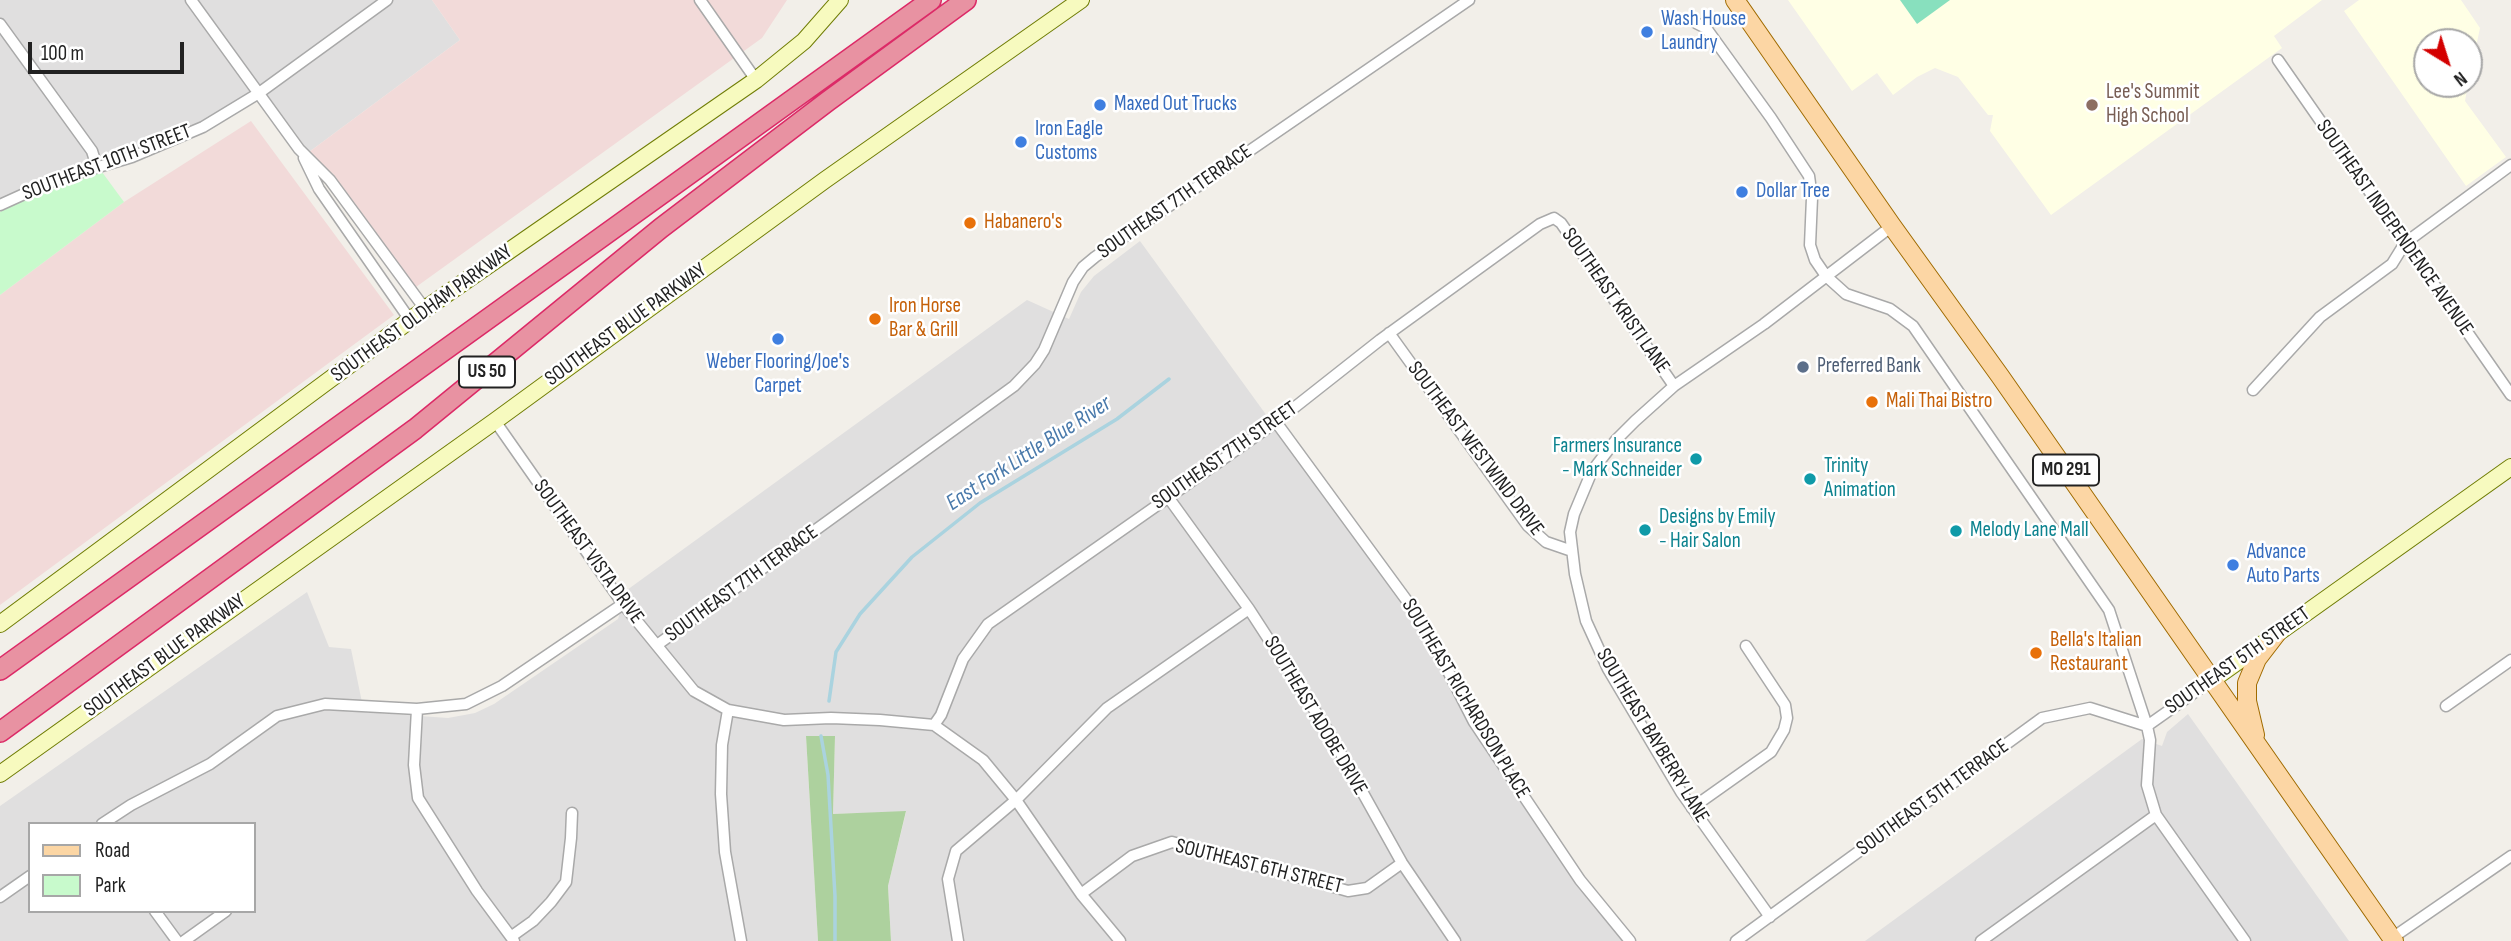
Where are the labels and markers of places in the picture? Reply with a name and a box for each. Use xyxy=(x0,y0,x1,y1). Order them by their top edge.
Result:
place label: Wash House Laundry xyxy=(1661,7,1746,57)
marker: Wash House Laundry xyxy=(1639,24,1655,40)
place label: Lee's Summit High School xyxy=(2106,80,2200,130)
place label: Maxed Out Trucks xyxy=(1114,92,1237,118)
marker: Maxed Out Trucks xyxy=(1092,97,1108,113)
marker: Lee's Summit High School xyxy=(2084,97,2100,113)
place label: Iron Eagle Customs xyxy=(1035,117,1103,167)
marker: Iron Eagle Customs xyxy=(1013,134,1029,150)
place label: Dollar Tree xyxy=(1756,179,1830,205)
marker: Dollar Tree xyxy=(1734,184,1750,200)
place label: Habanero's xyxy=(984,210,1062,236)
marker: Habanero's xyxy=(962,215,978,231)
place label: Iron Horse Bar & Grill xyxy=(889,294,961,344)
marker: Iron Horse Bar & Grill xyxy=(867,311,883,327)
marker: Weber Flooring/Joe's Carpet xyxy=(770,331,786,347)
place label: Weber Flooring/Joe's Carpet xyxy=(706,350,850,400)
place label: Preferred Bank xyxy=(1817,354,1921,380)
marker: Preferred Bank xyxy=(1795,359,1811,375)
place label: Mali Thai Bistro xyxy=(1886,389,1992,415)
marker: Mali Thai Bistro xyxy=(1864,394,1880,410)
place label: Farmers Insurance - Mark Schneider xyxy=(1553,434,1682,484)
marker: Farmers Insurance - Mark Schneider xyxy=(1688,451,1704,467)
place label: Trinity Animation xyxy=(1824,454,1896,504)
marker: Trinity Animation xyxy=(1802,471,1818,487)
place label: Designs by Emily - Hair Salon xyxy=(1659,505,1776,555)
place label: Melody Lane Mall xyxy=(1970,518,2089,544)
marker: Designs by Emily - Hair Salon xyxy=(1637,522,1653,538)
marker: Melody Lane Mall xyxy=(1948,523,1964,539)
place label: Advance Auto Parts xyxy=(2247,540,2320,590)
marker: Advance Auto Parts xyxy=(2225,557,2241,573)
place label: Bella's Italian Restaurant xyxy=(2050,628,2142,678)
marker: Bella's Italian Restaurant xyxy=(2028,645,2044,661)

